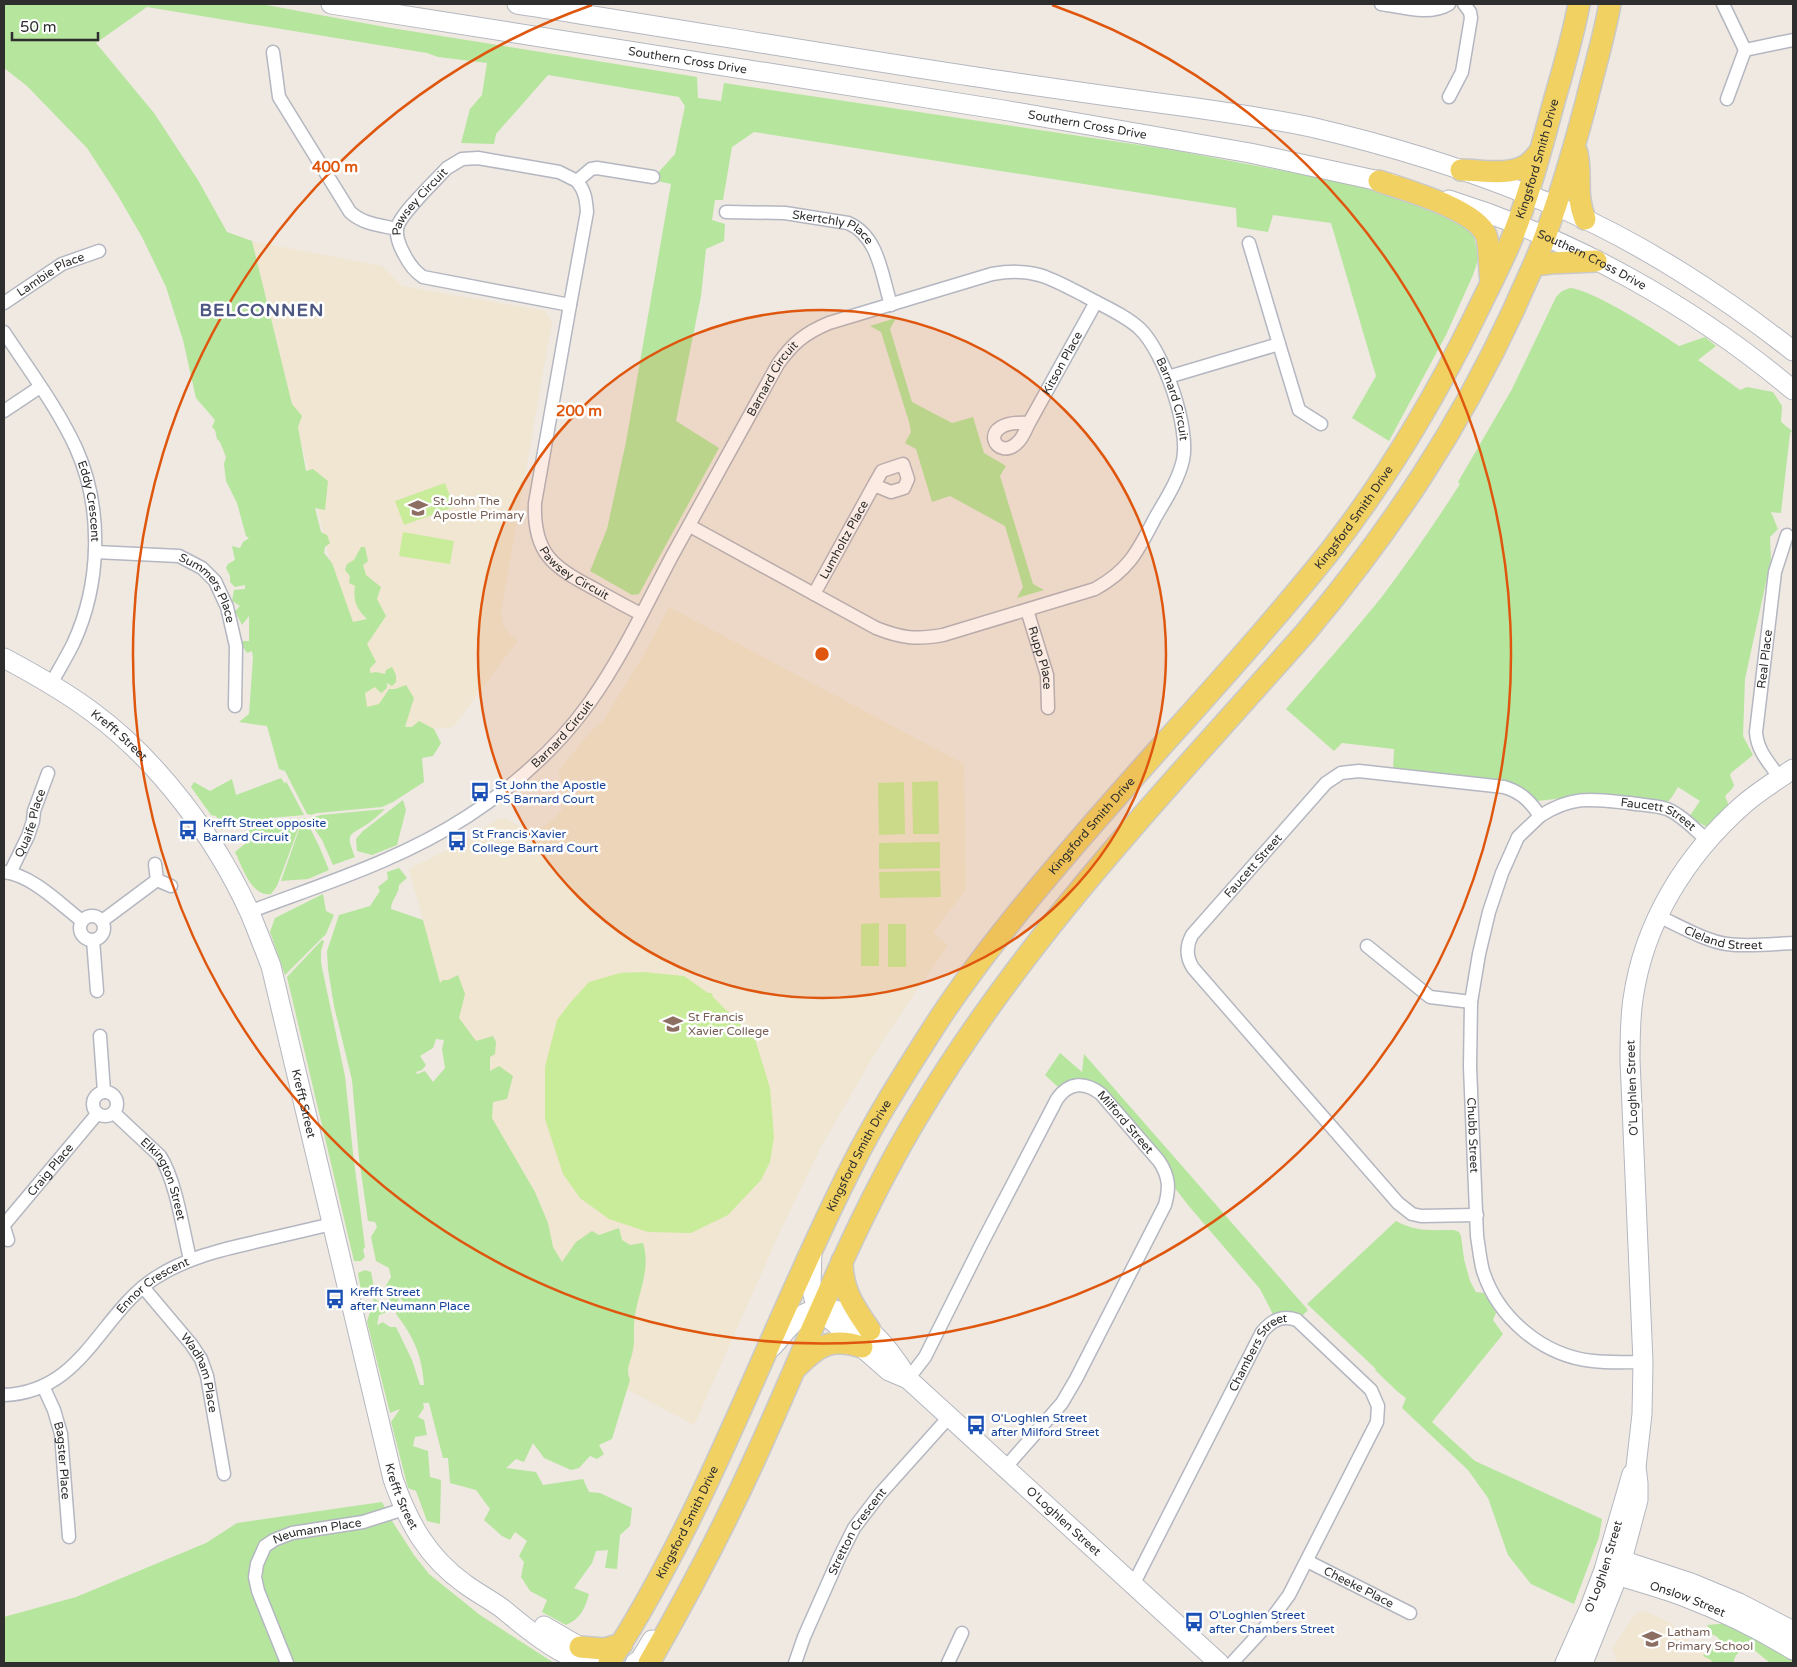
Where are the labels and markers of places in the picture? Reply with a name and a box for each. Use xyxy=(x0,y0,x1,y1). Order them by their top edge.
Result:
place label: St John The Apostle Primary xyxy=(433,494,525,522)
school or university icon: St John The Apostle Primary xyxy=(407,497,429,519)
centre of rings xyxy=(813,645,831,663)
place label: St John the Apostle PS Barnard Court xyxy=(495,778,606,806)
bus stop icon: St John the Apostle PS Barnard Court xyxy=(469,781,491,803)
place label: Krefft Street opposite Barnard Circuit xyxy=(203,816,327,844)
bus stop icon: Krefft Street opposite Barnard Circuit xyxy=(177,819,199,841)
place label: St Francis Xavier College Barnard Court xyxy=(472,827,599,855)
bus stop icon: St Francis Xavier College Barnard Court xyxy=(446,830,468,852)
place label: St Francis Xavier College xyxy=(688,1010,769,1038)
school or university icon: St Francis Xavier College xyxy=(662,1013,684,1035)
place label: Krefft Street after Neumann Place xyxy=(350,1285,470,1313)
bus stop icon: Krefft Street after Neumann Place xyxy=(324,1288,346,1310)
place label: O'Loghlen Street after Milford Street xyxy=(991,1411,1100,1439)
bus stop icon: O'Loghlen Street after Milford Street xyxy=(965,1414,987,1436)
place label: O'Loghlen Street after Chambers Street xyxy=(1209,1608,1335,1636)
bus stop icon: O'Loghlen Street after Chambers Street xyxy=(1183,1611,1205,1633)
place label: Latham Primary School xyxy=(1667,1625,1753,1653)
school or university icon: Latham Primary School xyxy=(1641,1628,1663,1650)

